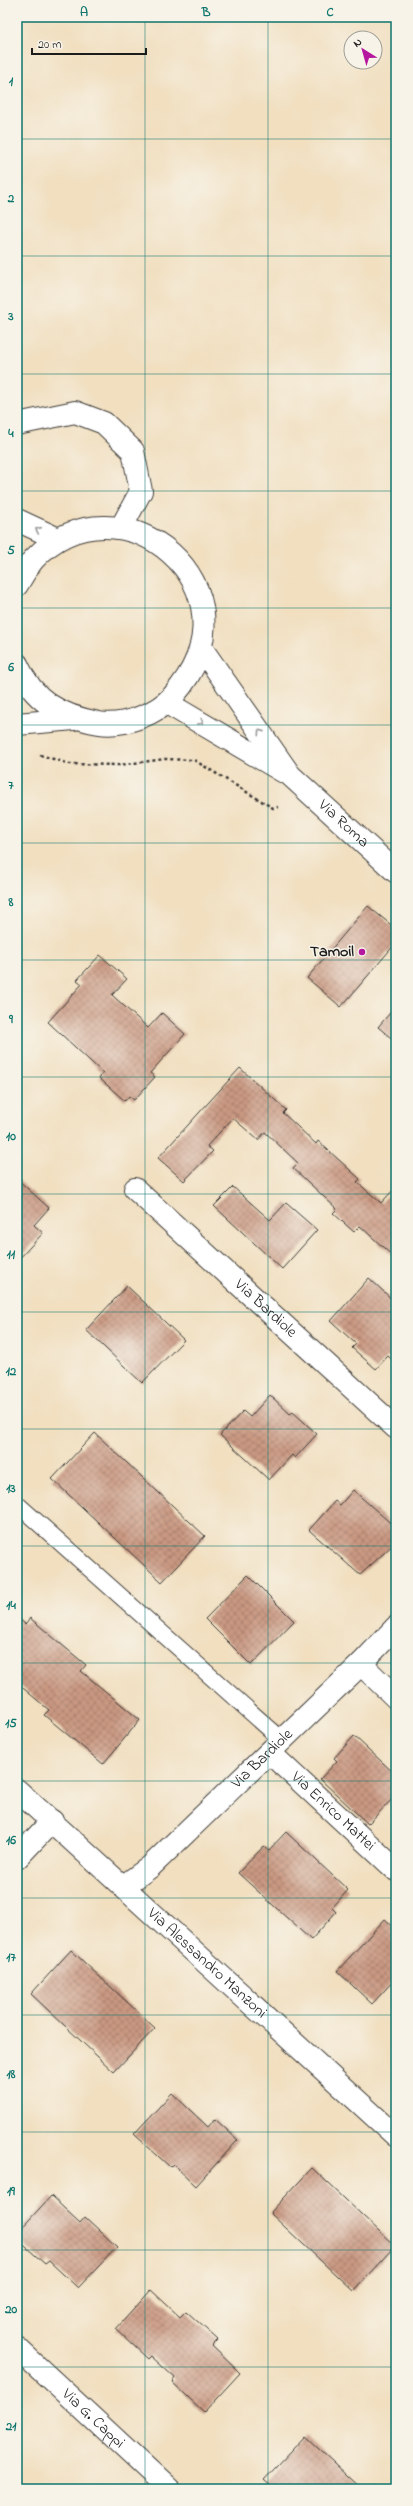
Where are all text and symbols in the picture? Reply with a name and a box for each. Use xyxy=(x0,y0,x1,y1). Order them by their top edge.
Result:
text: A xyxy=(80,3,88,22)
text: B xyxy=(201,3,211,22)
text: C xyxy=(326,3,334,22)
scale bar xyxy=(32,30,146,56)
north arrow xyxy=(343,30,383,70)
text: N xyxy=(350,34,365,51)
text: 20 m xyxy=(38,36,61,54)
text: 1 xyxy=(9,72,14,91)
text: 2 xyxy=(7,189,15,208)
text: 3 xyxy=(7,307,14,326)
text: 4 xyxy=(7,424,14,443)
one-way arrow xyxy=(34,527,42,535)
text: 5 xyxy=(7,541,15,560)
text: 6 xyxy=(7,658,14,677)
one-way arrow xyxy=(197,718,204,725)
one-way arrow xyxy=(257,729,265,736)
text: 7 xyxy=(8,776,14,795)
street label: Via Roma xyxy=(312,793,374,854)
text: 8 xyxy=(8,893,14,912)
place label: Tamoil xyxy=(310,940,354,964)
marker: Tamoil xyxy=(357,947,367,957)
text: 9 xyxy=(8,1010,14,1029)
text: 10 xyxy=(6,1127,16,1146)
text: 11 xyxy=(7,1245,16,1264)
street label: Via Bardiole xyxy=(228,1273,303,1344)
text: 12 xyxy=(6,1362,17,1381)
text: 13 xyxy=(6,1479,16,1498)
text: 14 xyxy=(6,1596,16,1615)
text: 15 xyxy=(5,1714,17,1733)
street label: Via Bardiole xyxy=(225,1723,299,1795)
street label: Via Enrico Mattei xyxy=(285,1765,381,1857)
text: 16 xyxy=(6,1831,16,1850)
street label: Via Alessandro Manzoni xyxy=(141,1902,272,2024)
text: 17 xyxy=(6,1948,16,1967)
text: 18 xyxy=(6,2065,16,2084)
text: 19 xyxy=(7,2182,16,2201)
text: 20 xyxy=(4,2300,17,2319)
street label: Via G. Cappi xyxy=(55,2382,130,2454)
text: 21 xyxy=(5,2417,17,2436)

